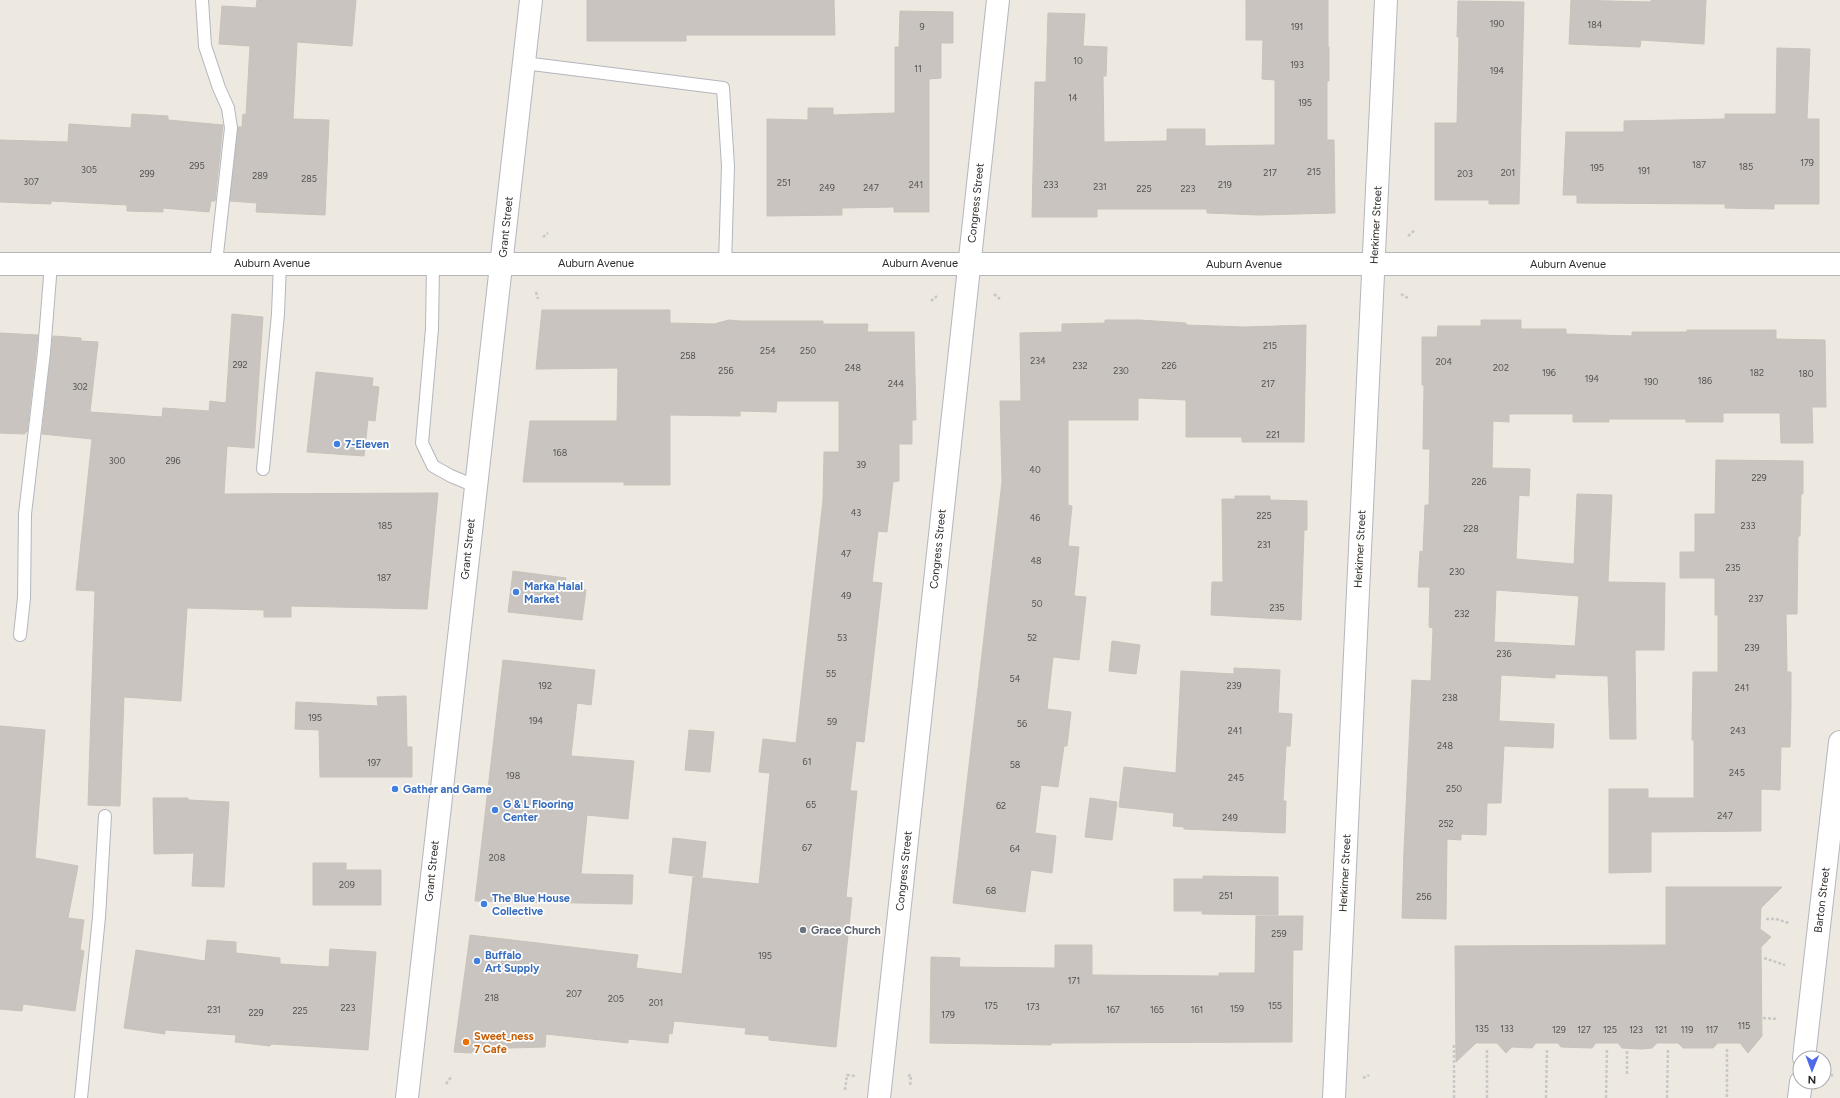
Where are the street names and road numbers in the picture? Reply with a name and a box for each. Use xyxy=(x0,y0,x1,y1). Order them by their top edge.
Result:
street label: Congress Street xyxy=(965,162,987,244)
street label: Herkimer Street xyxy=(1367,185,1385,265)
street label: Grant Street xyxy=(496,196,516,258)
street label: Auburn Avenue xyxy=(234,257,310,270)
street label: Auburn Avenue xyxy=(558,257,634,270)
street label: Auburn Avenue xyxy=(882,257,958,270)
street label: Auburn Avenue xyxy=(1206,258,1282,271)
street label: Auburn Avenue xyxy=(1530,258,1606,271)
street label: Congress Street xyxy=(927,508,949,590)
street label: Herkimer Street xyxy=(1351,509,1369,589)
street label: Grant Street xyxy=(458,518,478,580)
street label: Congress Street xyxy=(893,830,915,912)
street label: Herkimer Street xyxy=(1336,833,1354,913)
street label: Grant Street xyxy=(422,840,442,902)
street label: Barton Street xyxy=(1812,866,1832,934)

